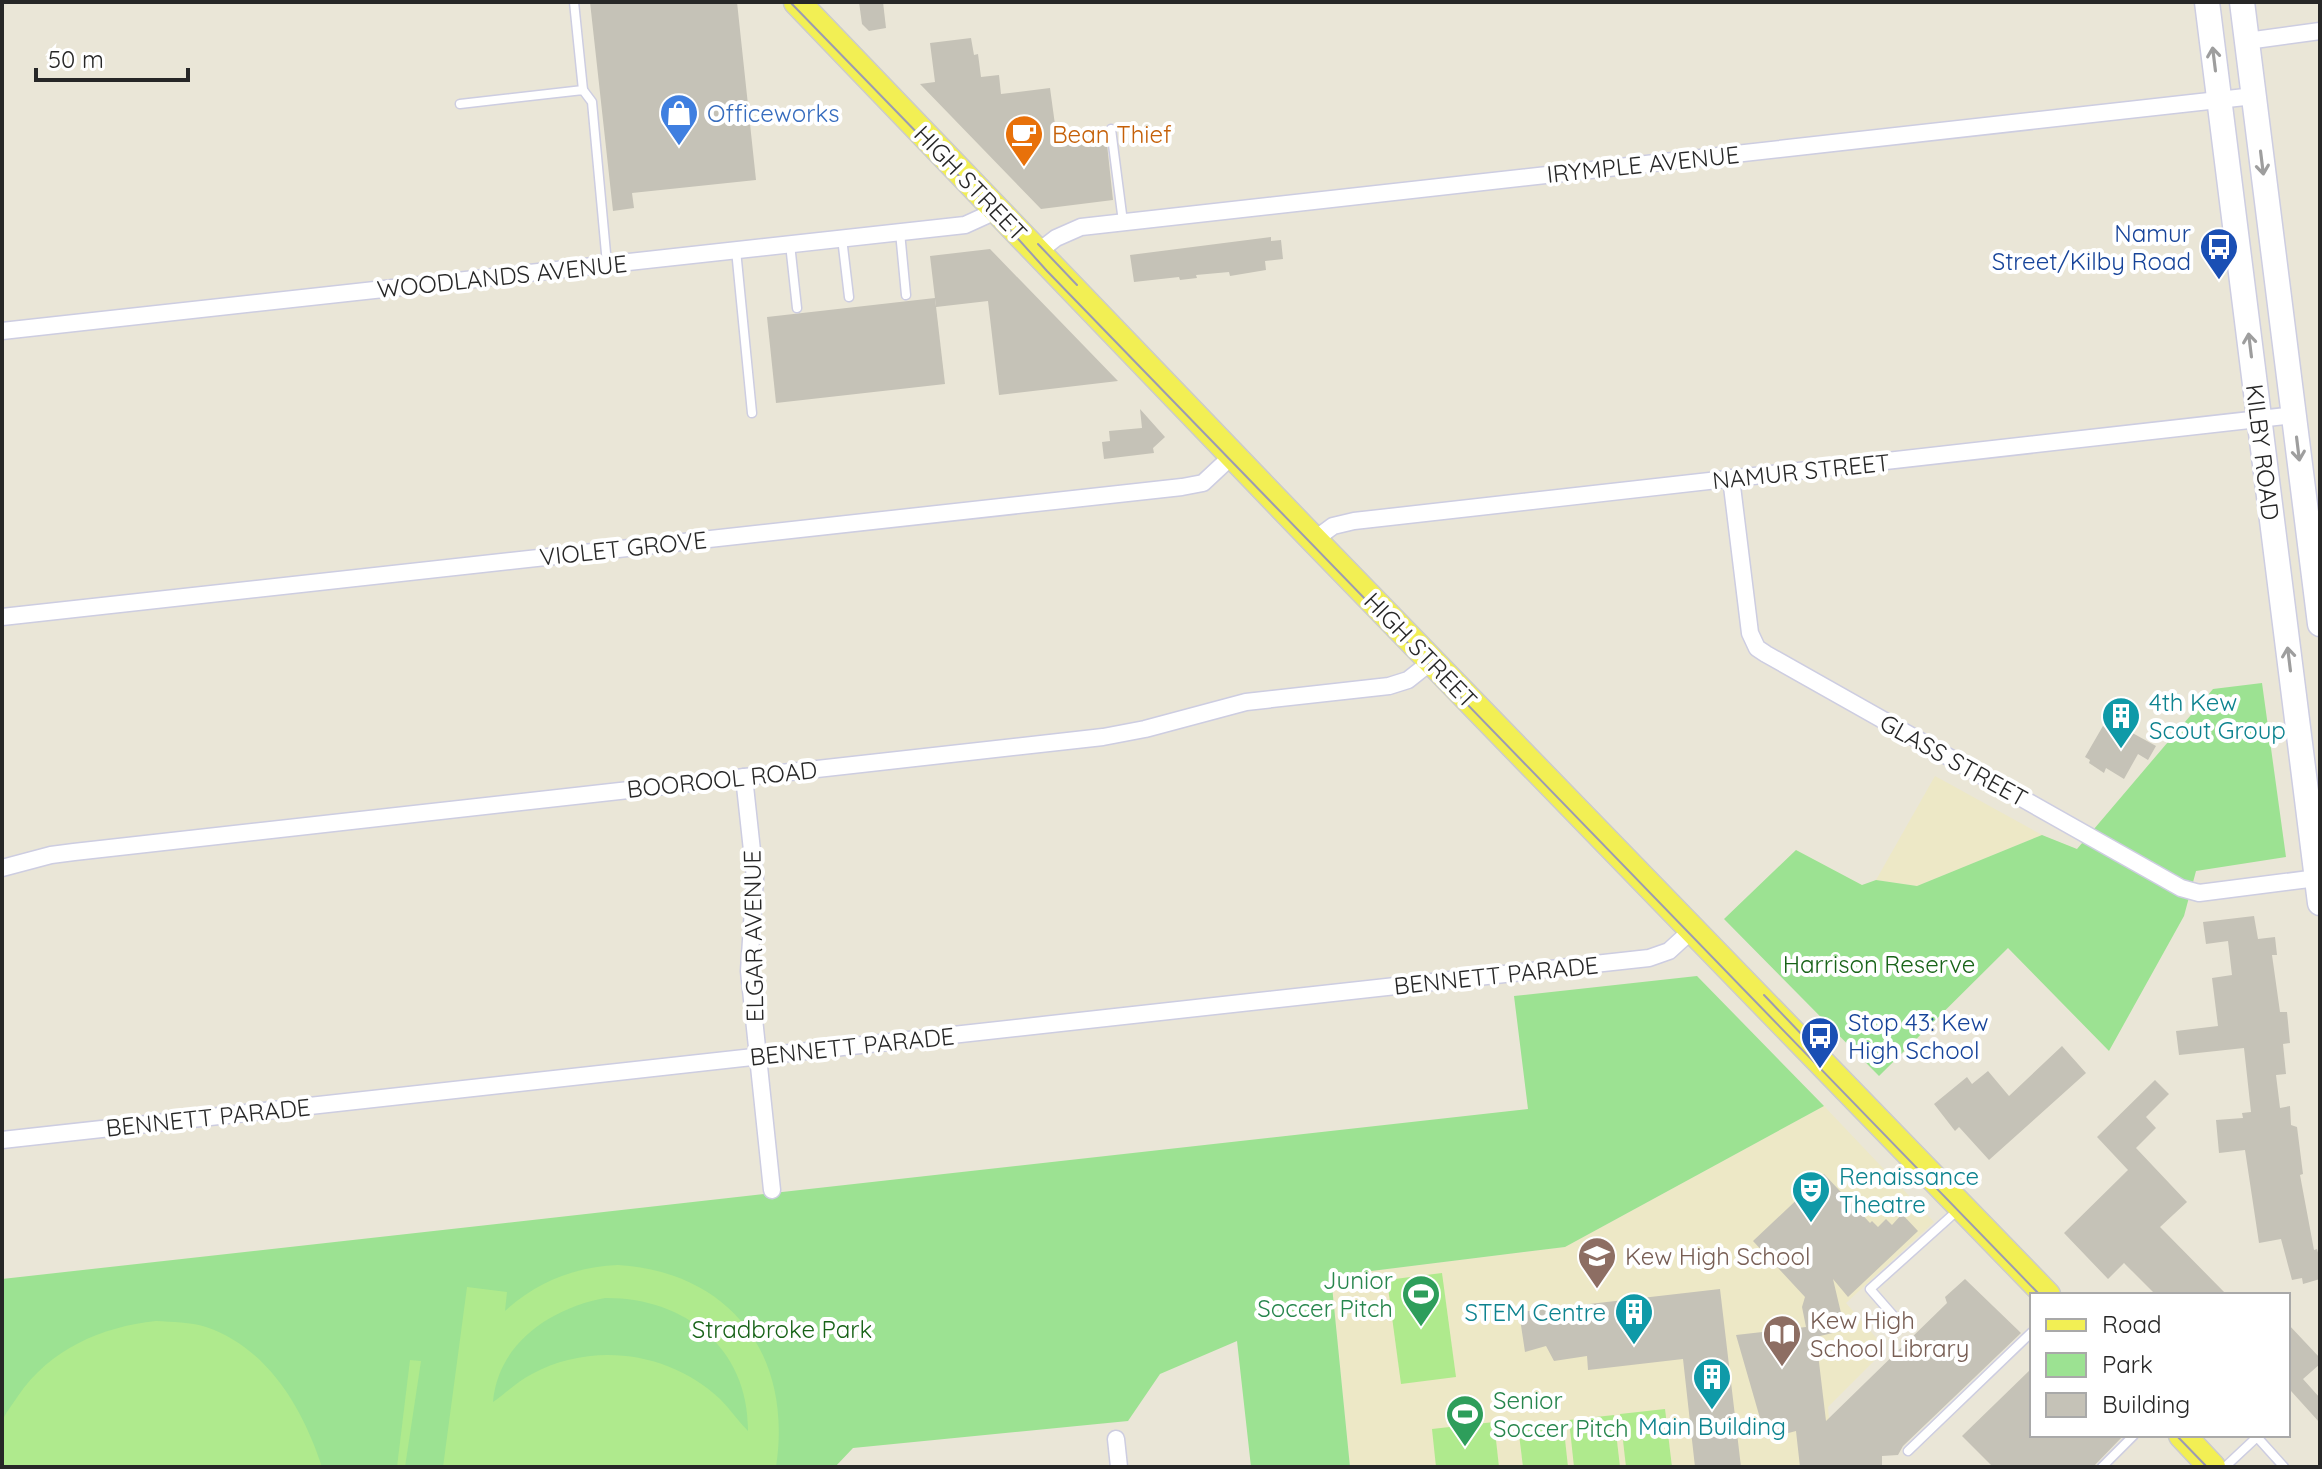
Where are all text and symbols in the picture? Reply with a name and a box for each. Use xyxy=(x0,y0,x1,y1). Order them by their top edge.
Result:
scale bar xyxy=(36,32,188,82)
text: 50 m xyxy=(48,44,104,74)
one-way arrow xyxy=(2206,47,2221,72)
shop icon: Officeworks xyxy=(658,92,700,147)
place label: Officeworks xyxy=(707,98,840,128)
cafe icon: Bean Thief xyxy=(1003,113,1045,168)
street label: HIGH STREET xyxy=(908,119,1034,247)
place label: Bean Thief xyxy=(1052,119,1172,149)
street label: IRYMPLE AVENUE xyxy=(1545,139,1741,189)
one-way arrow xyxy=(2255,150,2270,175)
place label: Namur Street/Kilby Road xyxy=(1992,218,2191,276)
bus stop icon: Namur Street/Kilby Road xyxy=(2198,226,2240,281)
street label: WOODLANDS AVENUE xyxy=(375,248,629,304)
one-way arrow xyxy=(2242,332,2257,359)
street label: KILBY ROAD xyxy=(2240,382,2286,522)
one-way arrow xyxy=(2291,435,2306,461)
street label: NAMUR STREET xyxy=(1711,447,1891,495)
street label: VIOLET GROVE xyxy=(538,524,708,572)
street label: HIGH STREET xyxy=(1358,586,1484,714)
one-way arrow xyxy=(2281,646,2296,672)
place label: 4th Kew Scout Group xyxy=(2149,687,2286,745)
building icon: 4th Kew Scout Group xyxy=(2100,695,2142,750)
street label: GLASS STREET xyxy=(1875,707,2033,813)
street label: BOOROOL ROAD xyxy=(625,754,819,804)
street label: ELGAR AVENUE xyxy=(737,850,769,1022)
street label: BENNETT PARADE xyxy=(1392,949,1600,1001)
park label: Harrison Reserve xyxy=(1783,949,1975,979)
place label: Stop 43: Kew High School xyxy=(1848,1007,1989,1065)
bus stop icon: Stop 43: Kew High School xyxy=(1799,1015,1841,1070)
street label: BENNETT PARADE xyxy=(748,1020,956,1072)
street label: BENNETT PARADE xyxy=(104,1091,312,1143)
place label: Renaissance Theatre xyxy=(1839,1161,1979,1219)
theatre icon: Renaissance Theatre xyxy=(1790,1169,1832,1224)
school or university icon: Kew High School xyxy=(1576,1235,1618,1290)
place label: Kew High School xyxy=(1625,1241,1811,1271)
place label: Junior Soccer Pitch xyxy=(1257,1265,1393,1323)
sports icon: Junior Soccer Pitch xyxy=(1400,1273,1442,1328)
building icon: STEM Centre xyxy=(1613,1291,1655,1346)
legend xyxy=(2030,1293,2290,1437)
place label: STEM Centre xyxy=(1464,1297,1606,1327)
place label: Kew High School Library xyxy=(1810,1305,1969,1363)
text: Road xyxy=(2102,1309,2162,1339)
library icon: Kew High School Library xyxy=(1761,1313,1803,1368)
park label: Stradbroke Park xyxy=(692,1314,872,1344)
text: Park xyxy=(2102,1349,2153,1379)
building icon: Main Building xyxy=(1691,1356,1733,1411)
place label: Senior Soccer Pitch xyxy=(1493,1385,1629,1443)
text: Building xyxy=(2102,1389,2190,1419)
sports icon: Senior Soccer Pitch xyxy=(1444,1393,1486,1448)
place label: Main Building xyxy=(1638,1411,1786,1441)

